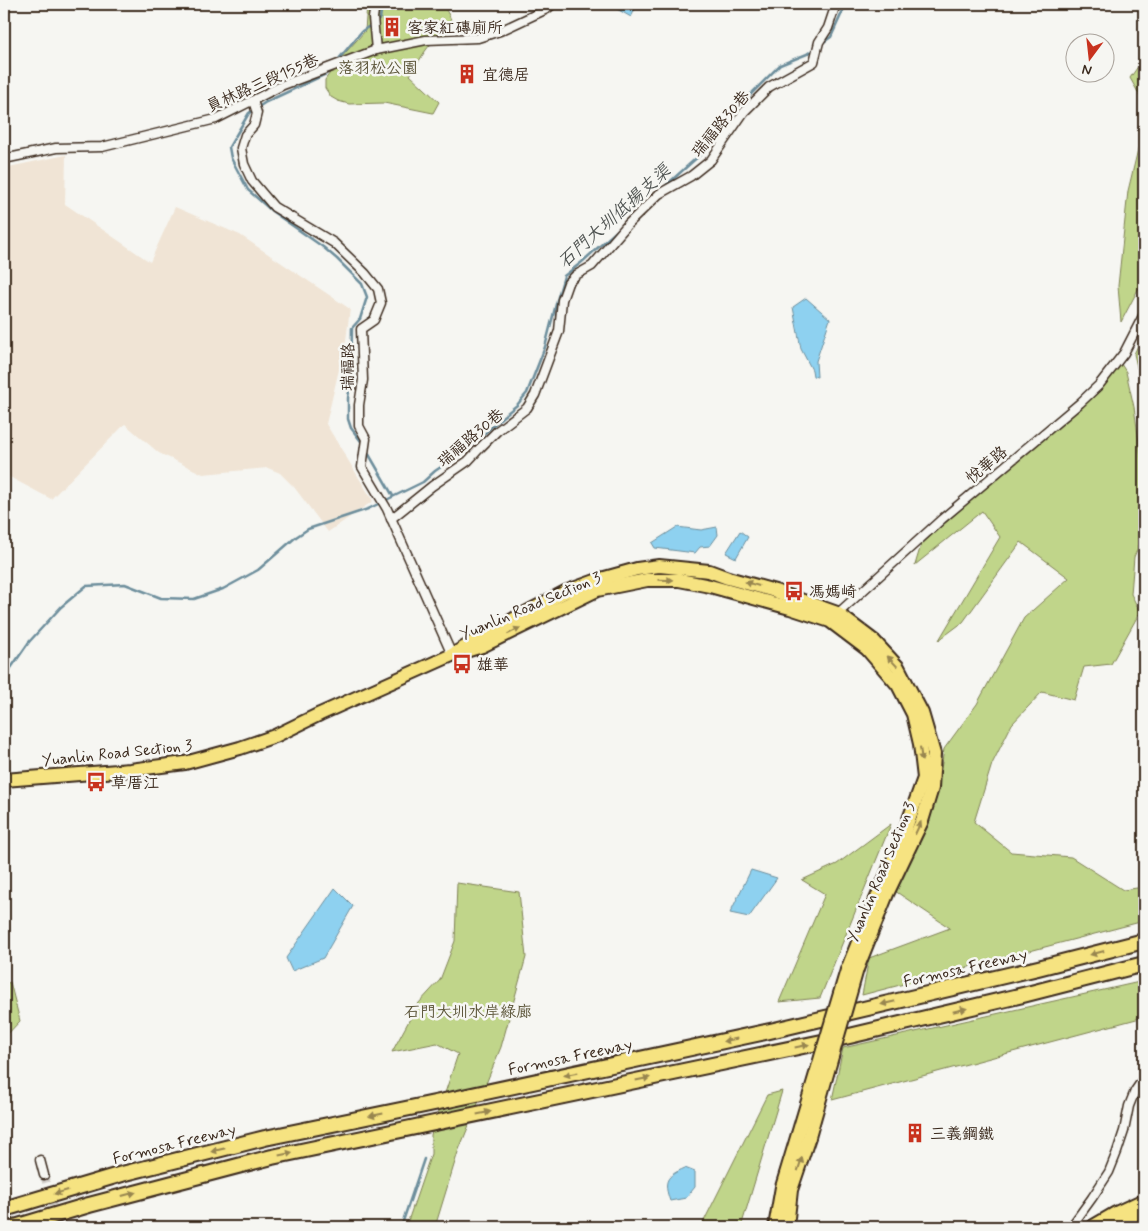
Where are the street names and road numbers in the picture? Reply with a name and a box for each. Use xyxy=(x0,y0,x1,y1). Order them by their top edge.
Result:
street label: 員林路三段155巷 xyxy=(203,49,322,117)
street label: 瑞福路30巷 xyxy=(687,86,755,162)
street label: 瑞福路 xyxy=(338,343,359,391)
street label: 瑞福路30巷 xyxy=(433,404,509,472)
street label: 悅華路 xyxy=(962,442,1012,489)
street label: Yuanlin Road Section 3 xyxy=(457,567,604,646)
street label: Yuanlin Road Section 3 xyxy=(41,735,193,772)
street label: Yuanlin Road Section 3 xyxy=(842,799,921,946)
street label: Formosa Freeway xyxy=(901,944,1029,993)
street label: Formosa Freeway xyxy=(506,1034,634,1081)
street label: Formosa Freeway xyxy=(111,1119,238,1170)

